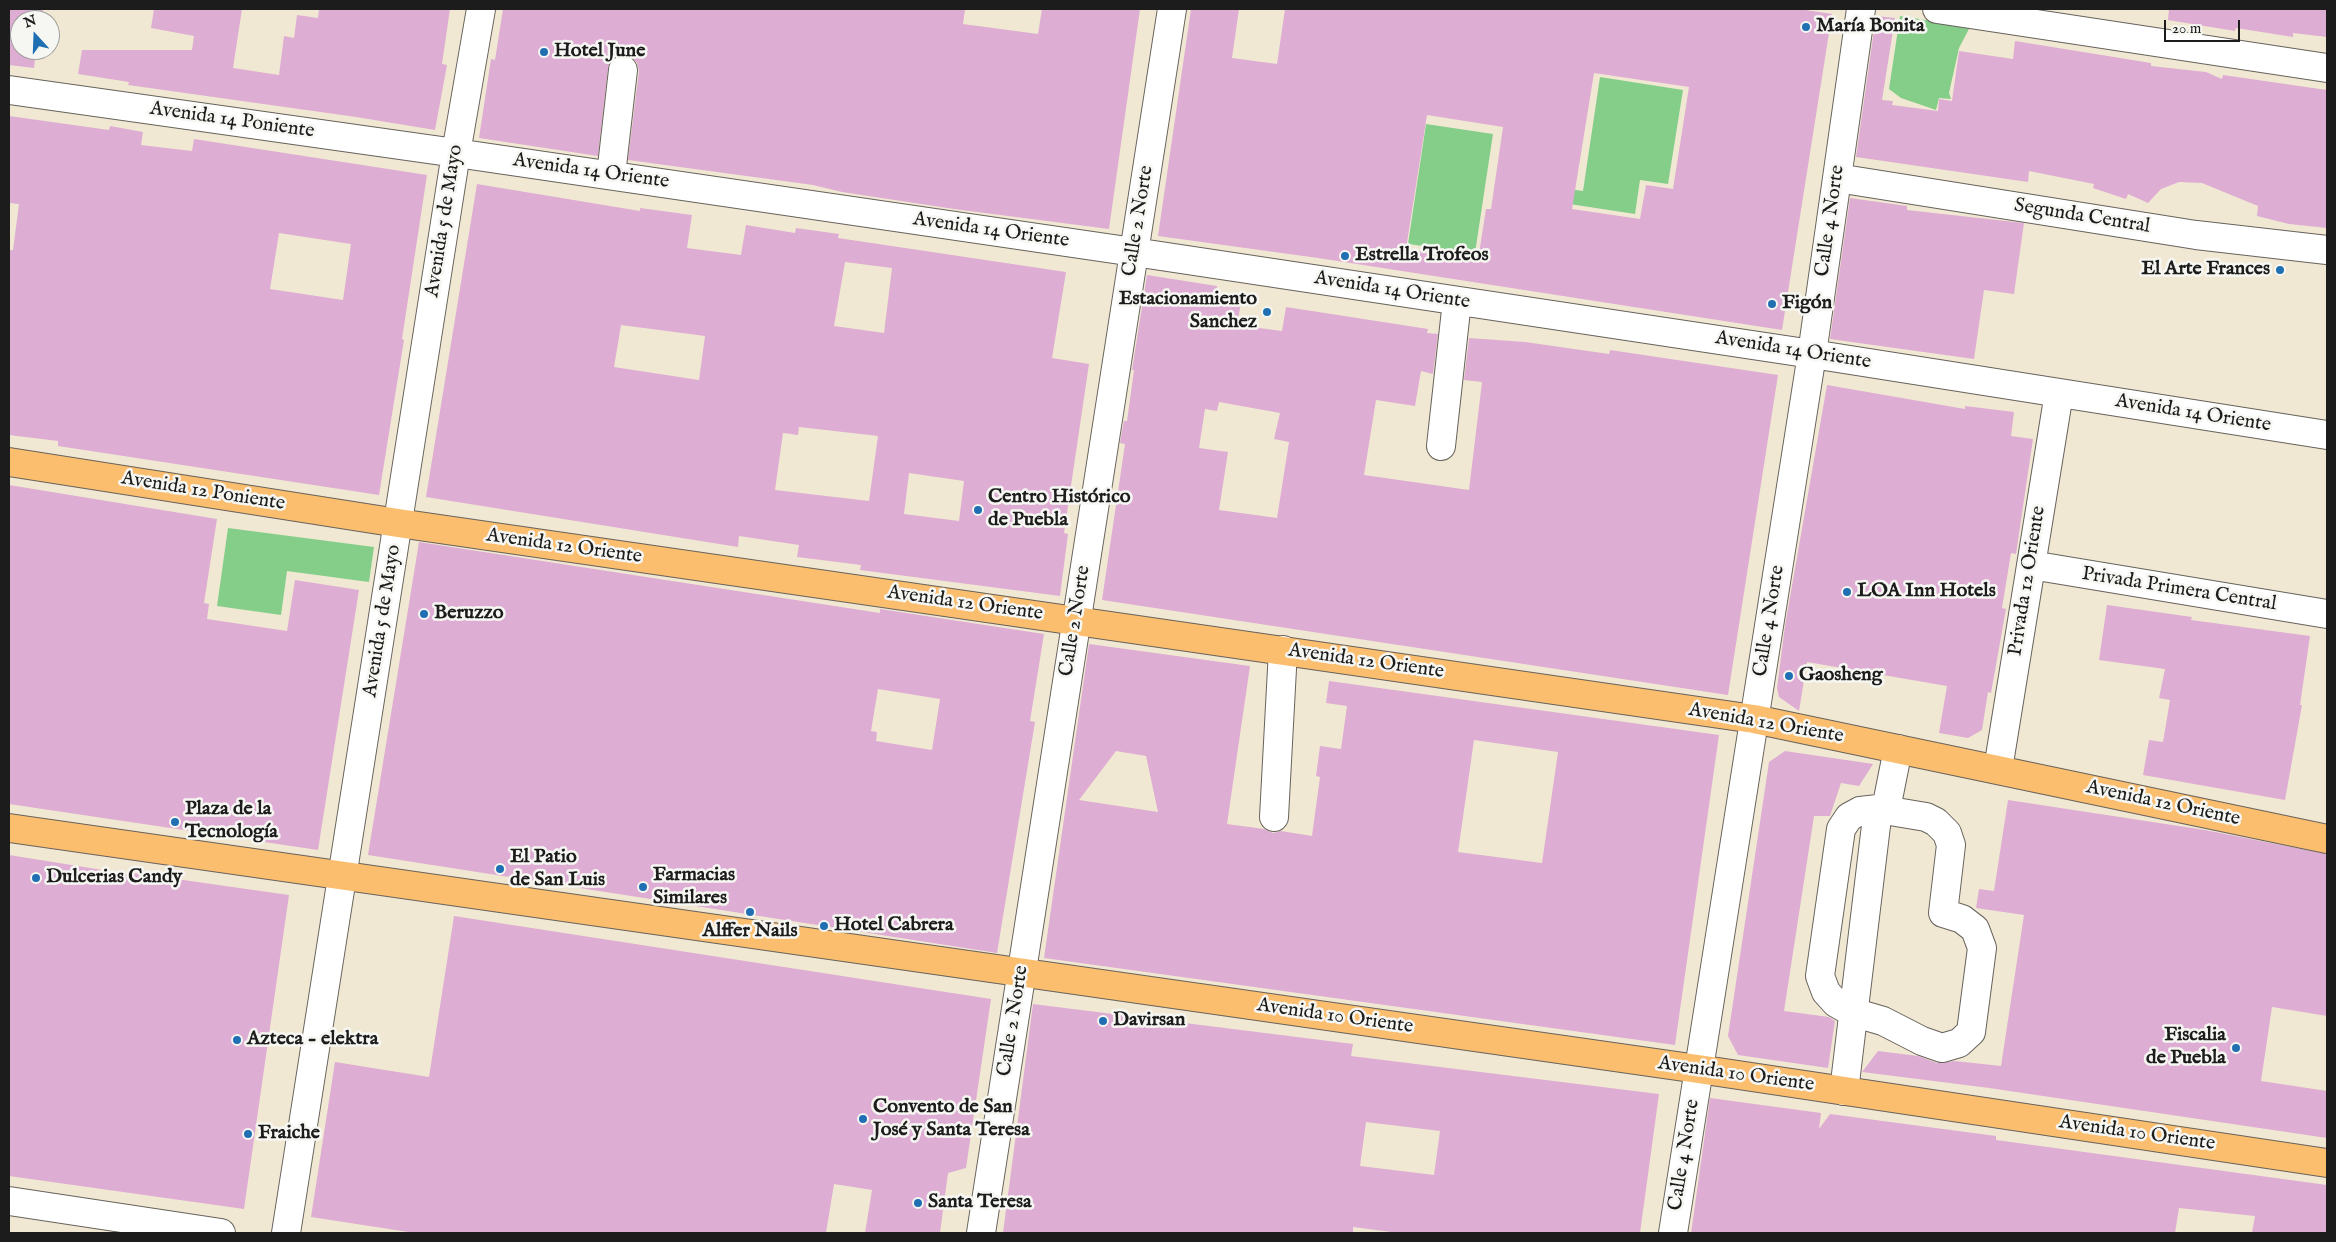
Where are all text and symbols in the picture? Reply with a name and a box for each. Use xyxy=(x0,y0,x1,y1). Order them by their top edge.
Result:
north arrow xyxy=(10,10,60,60)
scale bar xyxy=(2166,10,2242,42)
text: N xyxy=(21,11,39,32)
place label: María Bonita xyxy=(1816,15,1925,39)
text: 20 m xyxy=(2172,19,2201,38)
marker: María Bonita xyxy=(1800,21,1812,33)
place label: Hotel June xyxy=(554,40,645,64)
marker: Hotel June xyxy=(538,46,550,58)
street label: Avenida 14 Poniente xyxy=(148,98,316,144)
street label: Avenida 5 de Mayo xyxy=(421,143,469,299)
street label: Avenida 14 Oriente xyxy=(511,149,671,195)
street label: Calle 2 Norte xyxy=(1118,164,1160,278)
street label: Calle 4 Norte xyxy=(1811,164,1851,278)
street label: Segunda Central xyxy=(2012,194,2152,240)
street label: Avenida 14 Oriente xyxy=(911,208,1071,254)
place label: Estrella Trofeos xyxy=(1355,244,1489,268)
marker: Estrella Trofeos xyxy=(1339,250,1351,262)
place label: El Arte Frances xyxy=(2141,258,2270,282)
marker: El Arte Frances xyxy=(2274,264,2286,276)
street label: Avenida 14 Oriente xyxy=(1312,267,1472,315)
place label: Estacionamiento Sanchez xyxy=(1119,288,1257,335)
place label: Figón xyxy=(1782,292,1832,316)
marker: Figón xyxy=(1766,298,1778,310)
marker: Estacionamiento Sanchez xyxy=(1261,306,1273,318)
street label: Avenida 14 Oriente xyxy=(1713,327,1873,375)
street label: Avenida 14 Oriente xyxy=(2113,390,2273,438)
street label: Avenida 12 Poniente xyxy=(119,467,287,517)
place label: Centro Histórico de Puebla xyxy=(988,486,1130,533)
marker: Centro Histórico de Puebla xyxy=(972,504,984,516)
street label: Privada 12 Oriente xyxy=(2004,504,2052,658)
street label: Avenida 12 Oriente xyxy=(485,524,643,570)
street label: Avenida 5 de Mayo xyxy=(359,543,407,699)
street label: Privada Primera Central xyxy=(2080,563,2278,617)
street label: Calle 2 Norte xyxy=(1055,564,1097,678)
street label: Calle 4 Norte xyxy=(1749,564,1791,678)
place label: LOA Inn Hotels xyxy=(1857,580,1996,604)
street label: Avenida 12 Oriente xyxy=(886,581,1044,627)
marker: LOA Inn Hotels xyxy=(1841,586,1853,598)
place label: Beruzzo xyxy=(434,602,503,626)
marker: Beruzzo xyxy=(418,608,430,620)
street label: Avenida 12 Oriente xyxy=(1287,639,1445,685)
place label: Gaosheng xyxy=(1799,664,1883,688)
marker: Gaosheng xyxy=(1783,670,1795,682)
street label: Avenida 12 Oriente xyxy=(1687,699,1845,749)
street label: Avenida 12 Oriente xyxy=(2084,776,2242,832)
place label: Plaza de la Tecnología xyxy=(185,798,278,845)
marker: Plaza de la Tecnología xyxy=(169,816,181,828)
place label: El Patio de San Luis xyxy=(510,846,605,893)
marker: El Patio de San Luis xyxy=(494,863,506,875)
place label: Farmacias Similares xyxy=(653,864,735,911)
place label: Dulcerias Candy xyxy=(46,866,182,890)
marker: Dulcerias Candy xyxy=(30,872,42,884)
marker: Farmacias Similares xyxy=(637,881,649,893)
marker: Alffer Nails xyxy=(744,906,756,918)
place label: Hotel Cabrera xyxy=(834,914,954,938)
place label: Alffer Nails xyxy=(702,920,798,944)
marker: Hotel Cabrera xyxy=(818,920,830,932)
street label: Calle 2 Norte xyxy=(993,964,1035,1078)
street label: Avenida 10 Oriente xyxy=(1256,994,1414,1040)
place label: Davirsan xyxy=(1113,1009,1185,1033)
marker: Davirsan xyxy=(1097,1015,1109,1027)
place label: Fiscalia de Puebla xyxy=(2146,1024,2226,1071)
place label: Azteca - elektra xyxy=(247,1028,378,1052)
marker: Azteca - elektra xyxy=(231,1034,243,1046)
marker: Fiscalia de Puebla xyxy=(2230,1042,2242,1054)
street label: Avenida 10 Oriente xyxy=(1657,1052,1815,1098)
place label: Convento de San José y Santa Teresa xyxy=(873,1096,1030,1143)
street label: Calle 4 Norte xyxy=(1664,1098,1706,1212)
street label: Avenida 10 Oriente xyxy=(2058,1111,2216,1157)
marker: Convento de San José y Santa Teresa xyxy=(857,1113,869,1125)
place label: Fraiche xyxy=(258,1122,320,1146)
marker: Fraiche xyxy=(242,1128,254,1140)
place label: Santa Teresa xyxy=(928,1191,1032,1215)
marker: Santa Teresa xyxy=(912,1197,924,1209)

